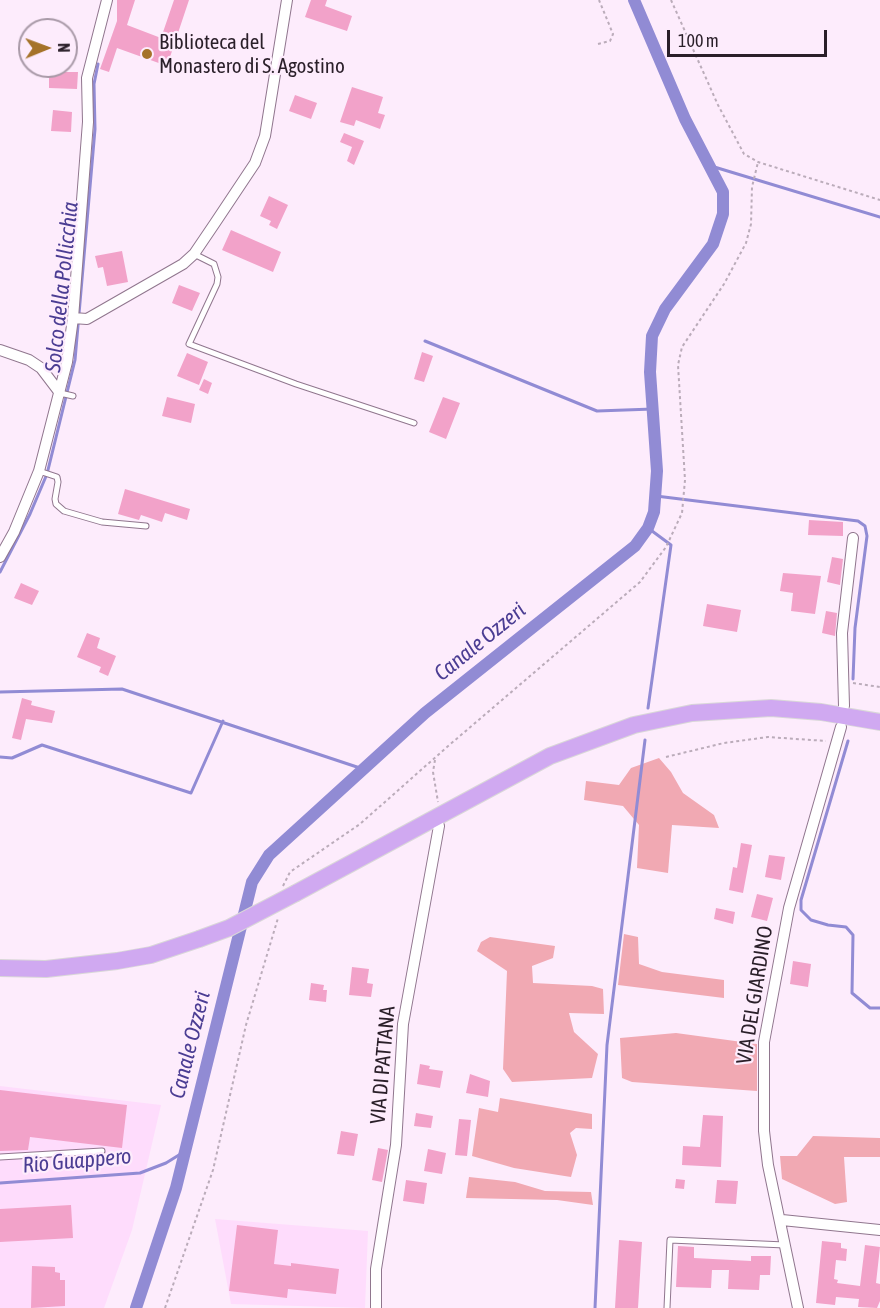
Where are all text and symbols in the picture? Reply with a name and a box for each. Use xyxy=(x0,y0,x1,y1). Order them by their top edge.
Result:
north arrow xyxy=(18,18,78,78)
scale bar xyxy=(670,18,830,56)
place label: Biblioteca del Monastero di S. Agostino xyxy=(159,29,345,79)
text: 100 m xyxy=(678,30,719,51)
text: N xyxy=(55,43,73,53)
marker: Biblioteca del Monastero di S. Agostino xyxy=(140,47,154,61)
water label: Solco della Pollicchia xyxy=(40,200,84,374)
water label: Canale Ozzeri xyxy=(429,597,531,687)
street label: VIA DEL GIARDINO xyxy=(732,924,778,1066)
water label: Canale Ozzeri xyxy=(164,989,216,1101)
street label: VIA DI PATTANA xyxy=(365,1005,401,1125)
water label: Rio Guappero xyxy=(22,1143,132,1179)

